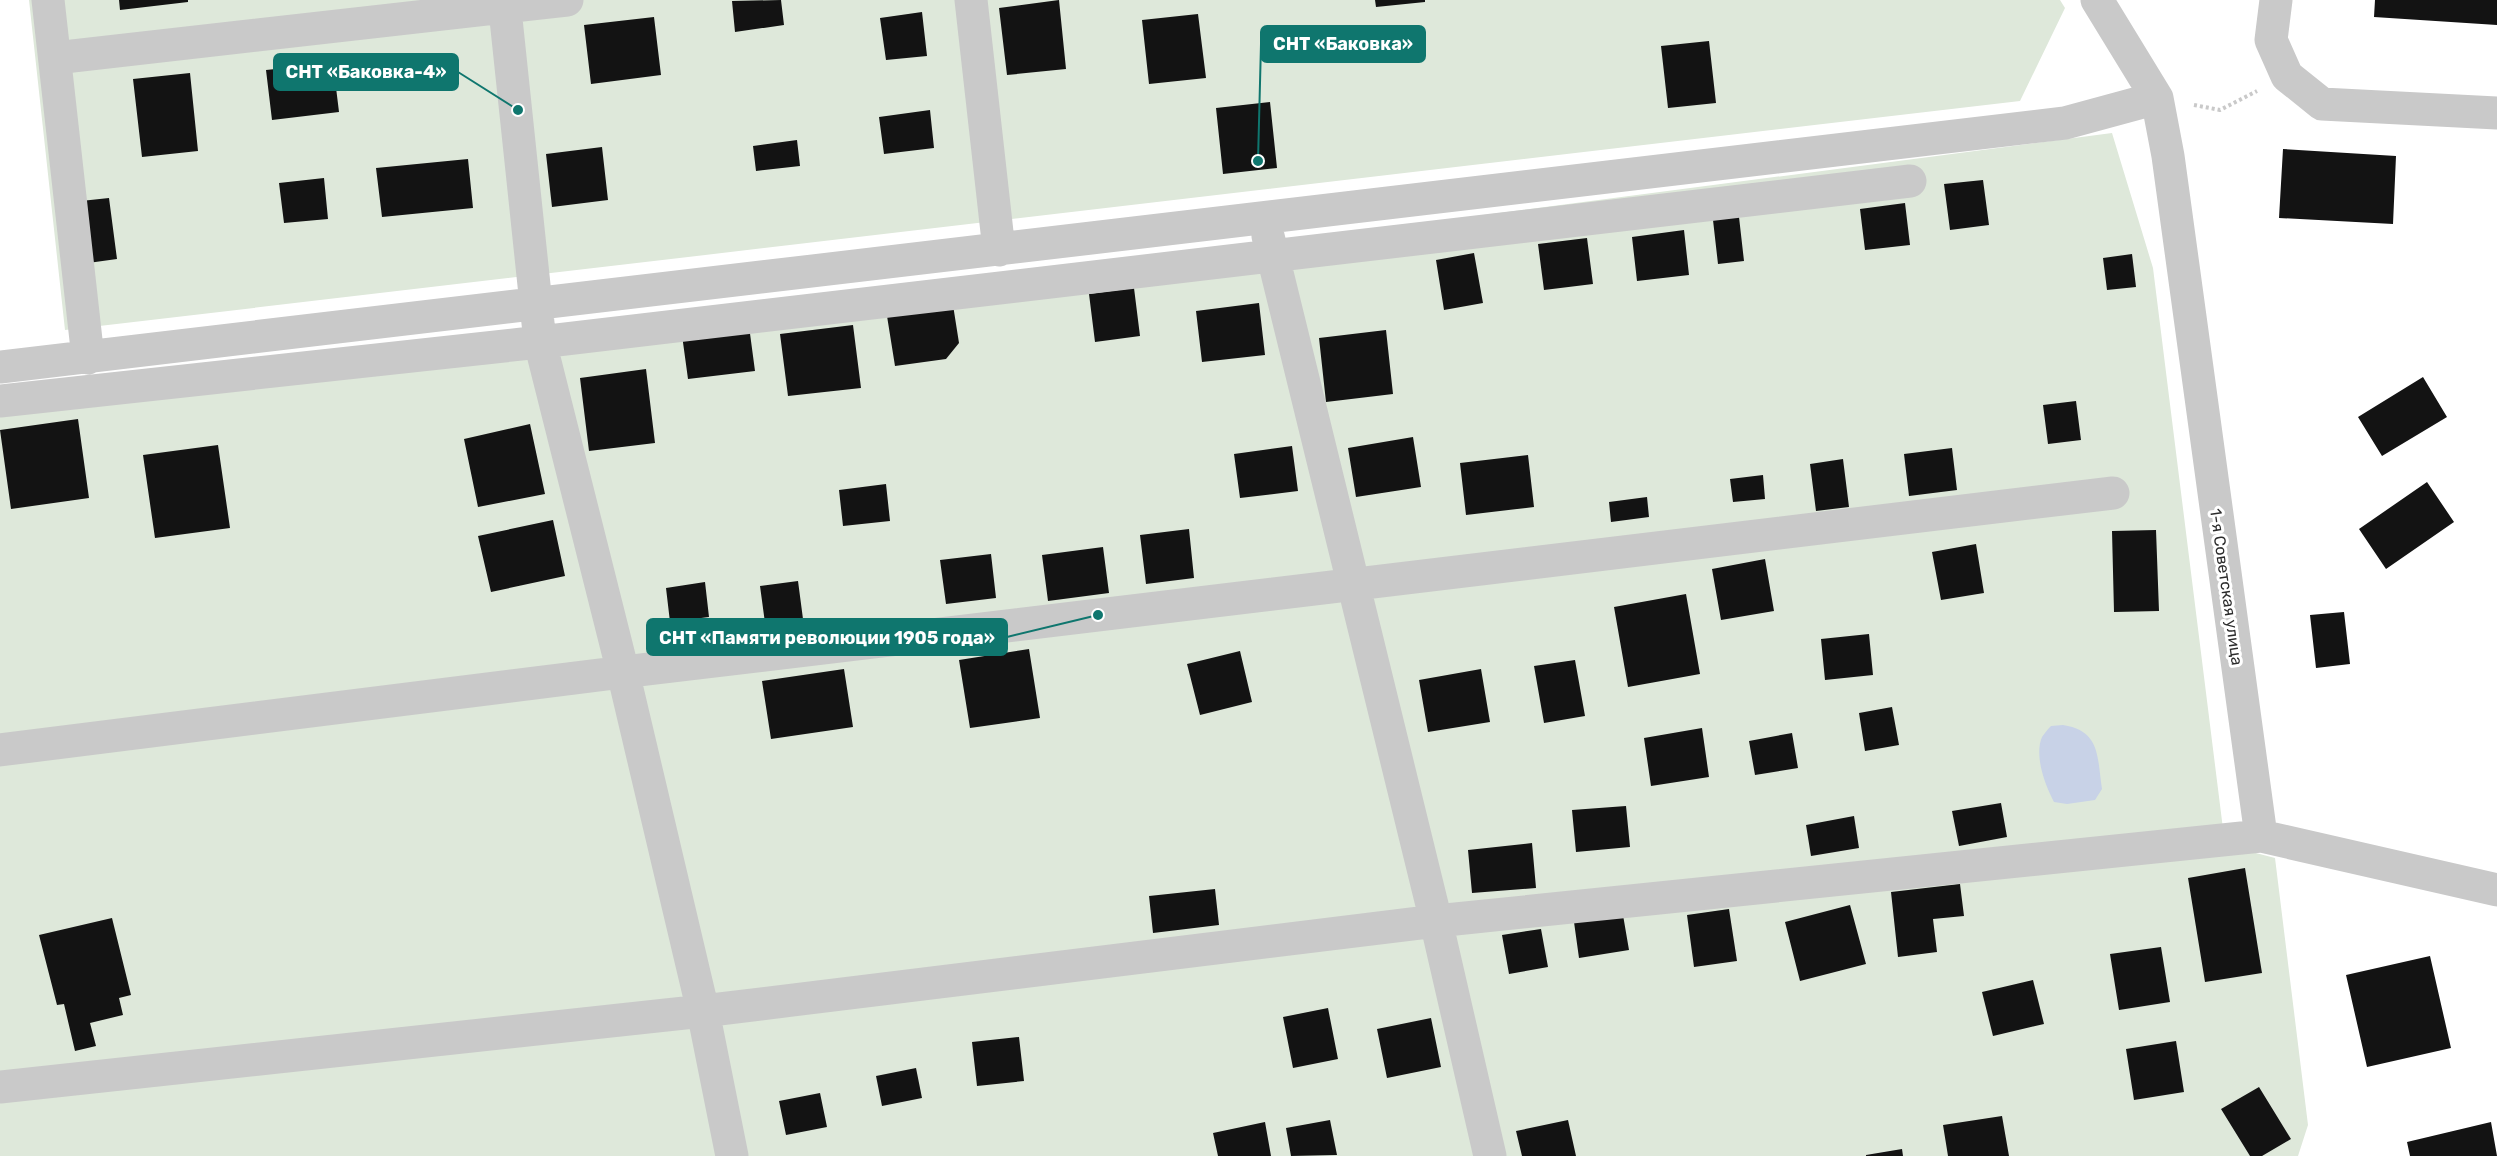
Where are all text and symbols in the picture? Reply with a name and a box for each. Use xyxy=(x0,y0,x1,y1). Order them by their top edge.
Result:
callout: СНТ «Баковка» xyxy=(1261,26,1425,62)
text: СНТ «Баковка» xyxy=(1273,33,1413,55)
callout: СНТ «Баковка-4» xyxy=(274,54,458,90)
text: СНТ «Баковка-4» xyxy=(286,61,446,83)
street label: 1-я Советская улица xyxy=(2206,507,2247,667)
callout: СНТ «Памяти революции 1905 года» xyxy=(647,619,1007,655)
text: СНТ «Памяти революции 1905 года» xyxy=(659,627,995,649)

